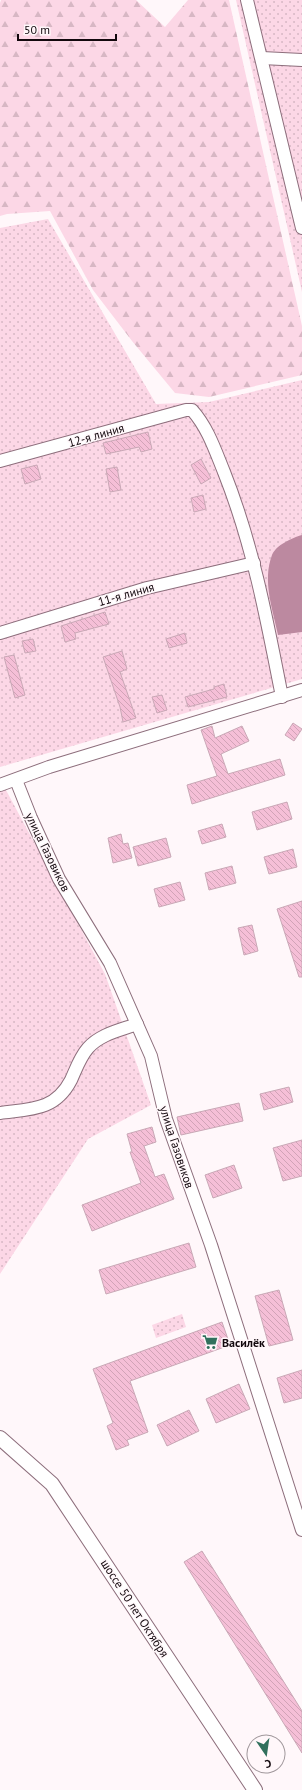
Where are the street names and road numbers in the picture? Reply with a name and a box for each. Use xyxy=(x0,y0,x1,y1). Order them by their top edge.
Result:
street label: 12-я линия xyxy=(66,420,126,450)
street label: 11-я линия xyxy=(96,579,156,609)
street label: улица Газовиков xyxy=(22,810,74,894)
street label: улица Газовиков xyxy=(157,1104,197,1190)
street label: шоссе 50 лет Октября xyxy=(98,1556,172,1660)

